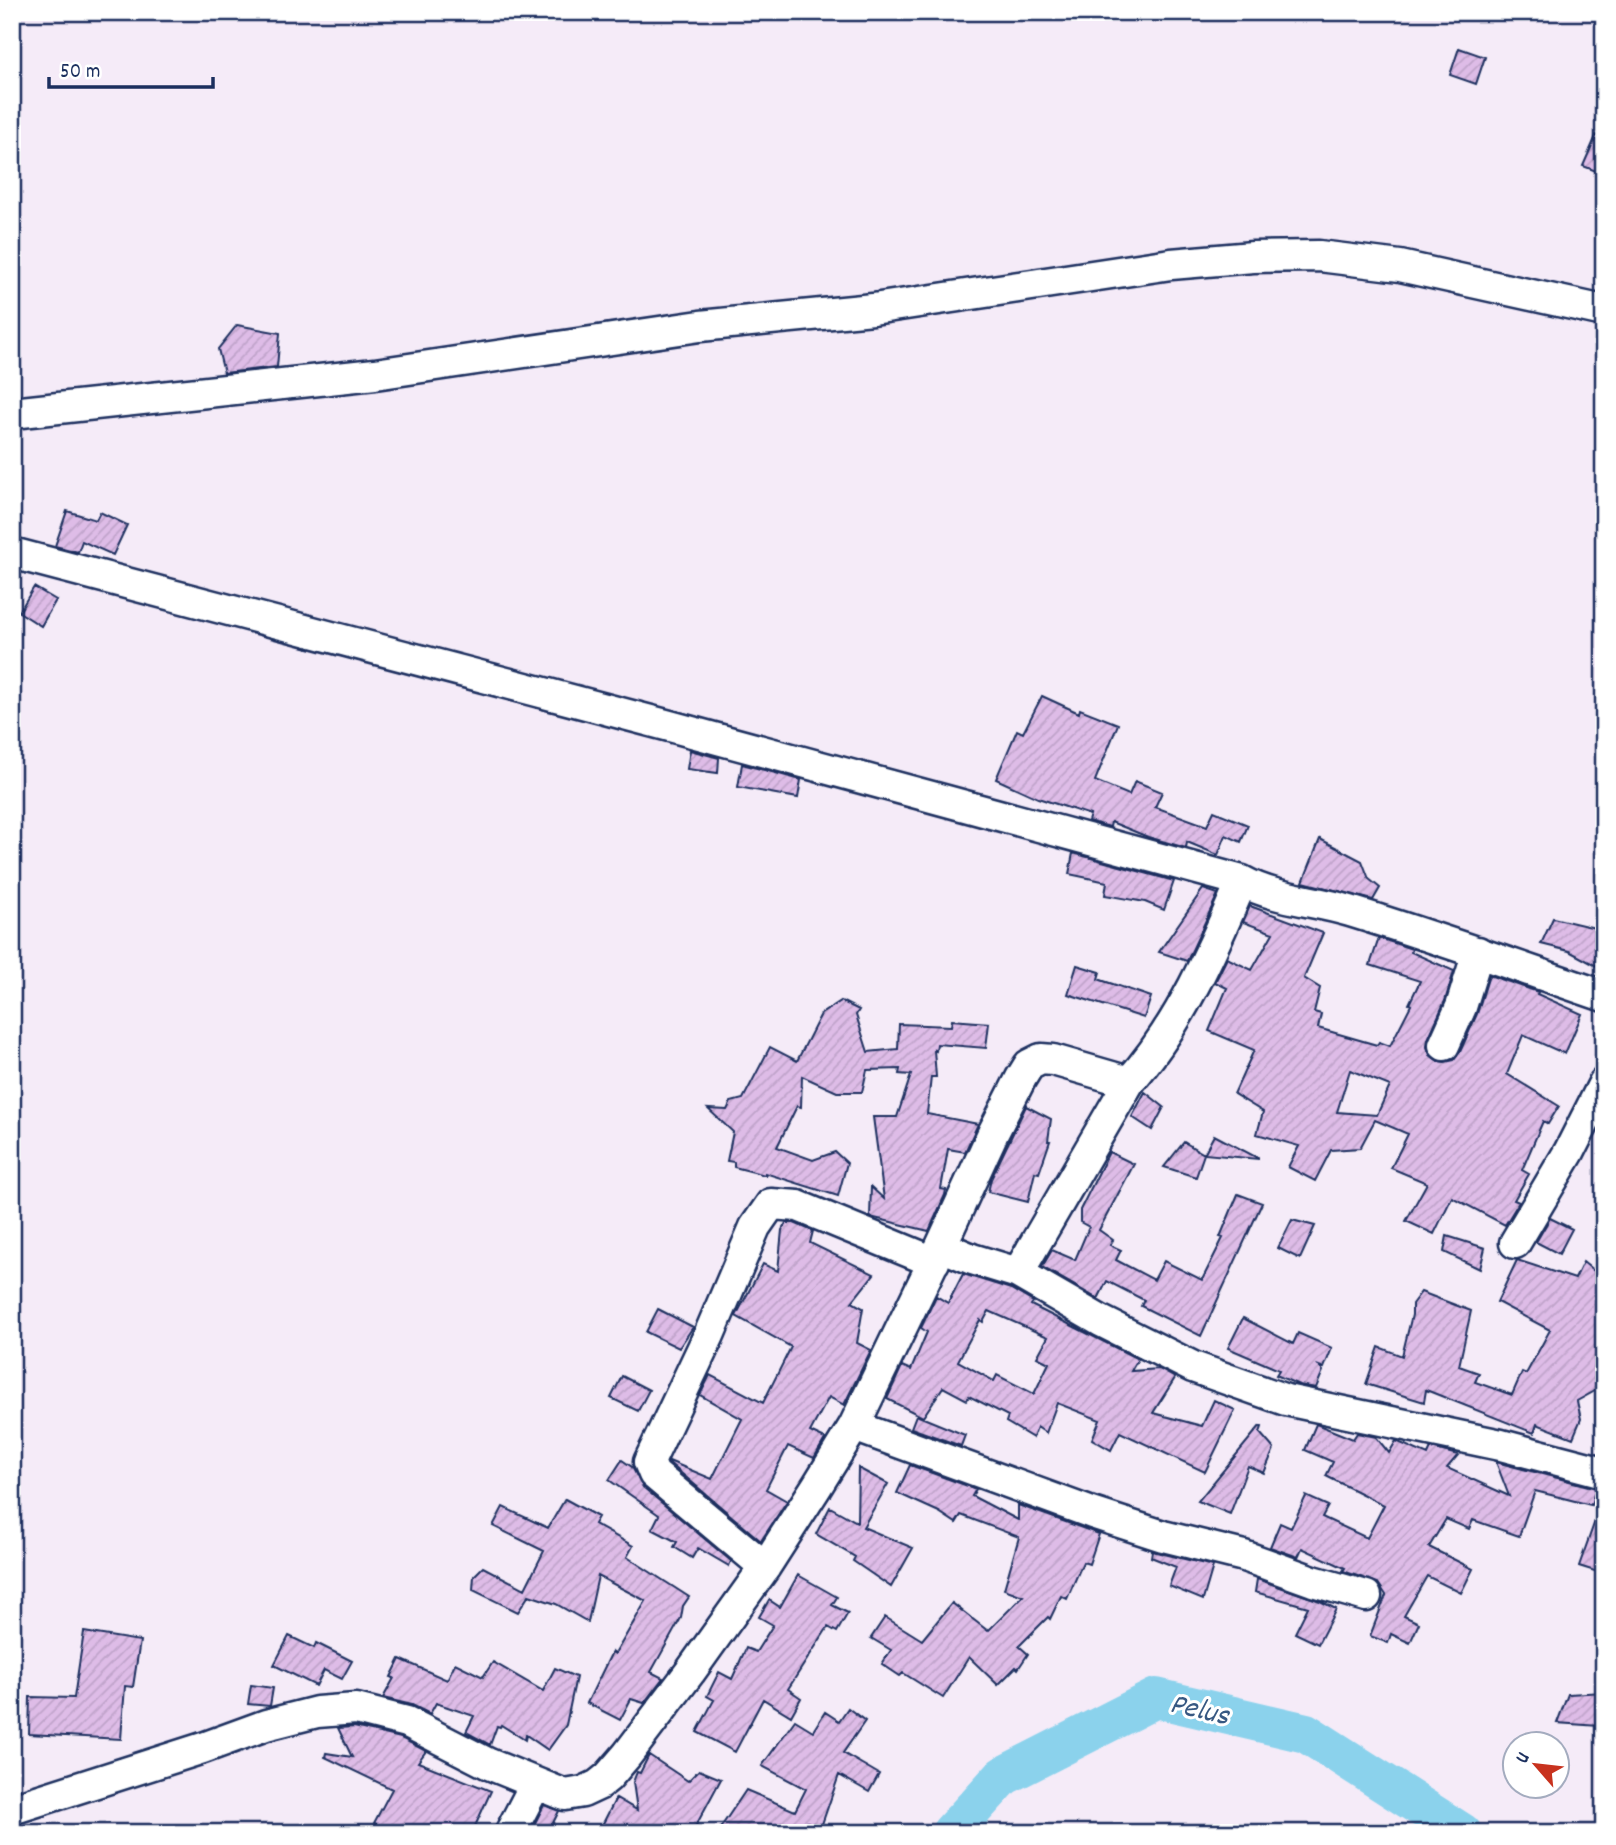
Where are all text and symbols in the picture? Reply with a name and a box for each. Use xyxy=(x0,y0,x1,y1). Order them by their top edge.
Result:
scale bar xyxy=(49,46,214,90)
text: 50 m xyxy=(60,58,100,88)
water label: Pelus xyxy=(1165,1685,1234,1740)
north arrow xyxy=(1500,1730,1570,1800)
text: U xyxy=(1510,1748,1538,1769)

